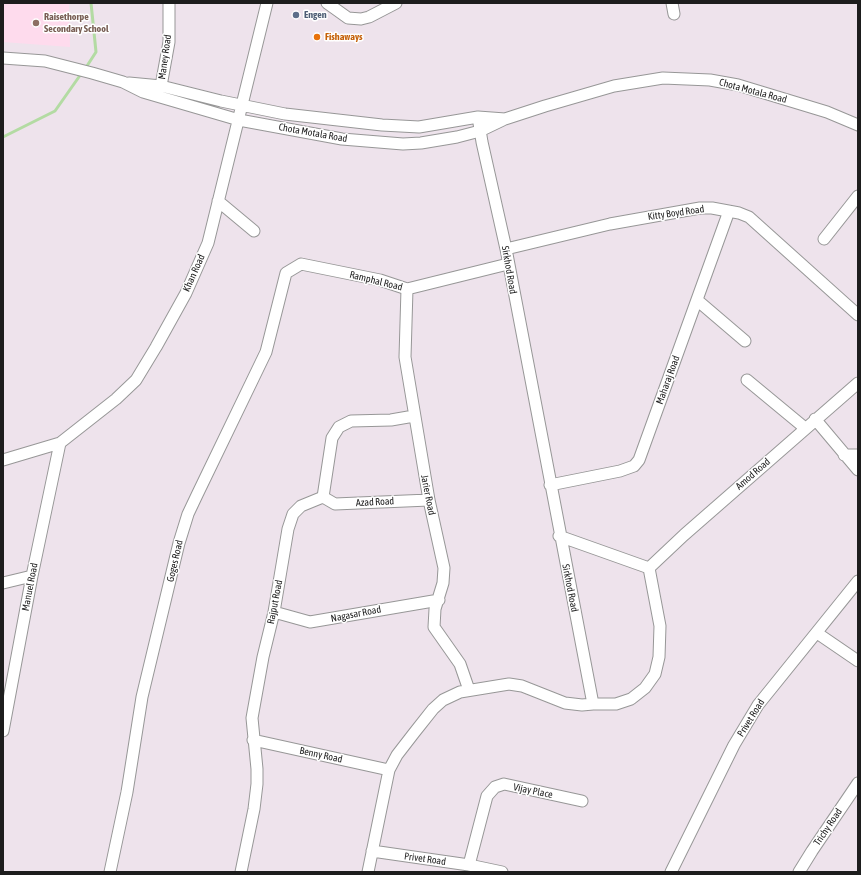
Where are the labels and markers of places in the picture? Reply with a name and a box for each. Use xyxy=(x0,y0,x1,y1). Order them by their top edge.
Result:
place label: Engen xyxy=(304,9,327,21)
marker: Engen xyxy=(291,10,301,20)
place label: Raisethorpe Secondary School xyxy=(44,11,109,34)
marker: Raisethorpe Secondary School xyxy=(31,18,41,28)
place label: Fishaways xyxy=(325,31,363,43)
marker: Fishaways xyxy=(312,32,322,42)

